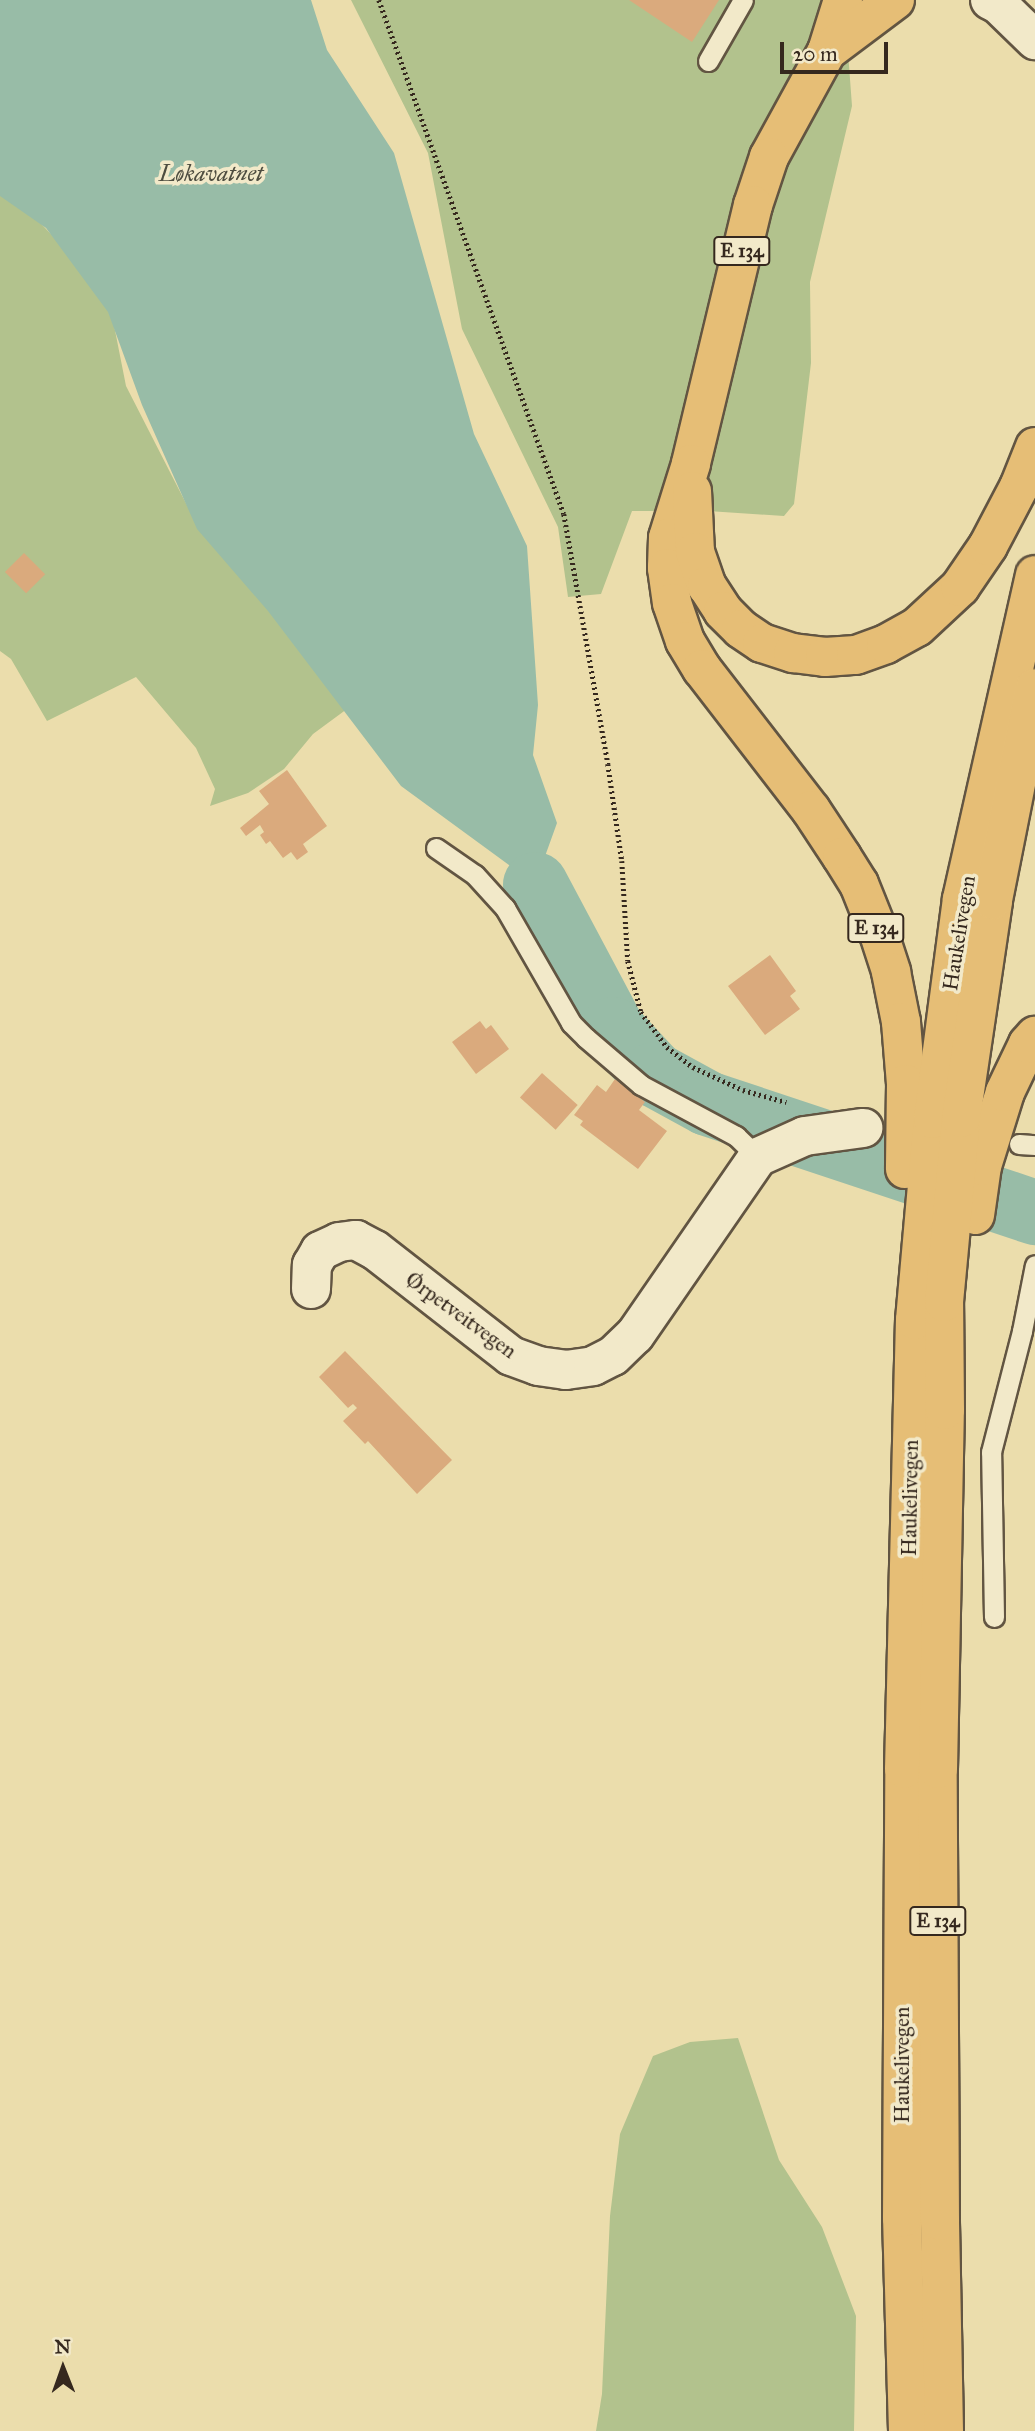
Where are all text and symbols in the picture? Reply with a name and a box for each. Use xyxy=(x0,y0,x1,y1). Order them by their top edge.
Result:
scale bar xyxy=(783,28,892,72)
text: 20 m xyxy=(793,41,838,67)
water label: Løkavatnet xyxy=(159,159,263,187)
road number: E 134 xyxy=(712,235,772,266)
street label: Haukelivegen xyxy=(937,874,981,992)
road number: E 134 xyxy=(846,912,906,944)
street label: Ørpetveitvegen xyxy=(401,1266,521,1364)
street label: Haukelivegen xyxy=(896,1440,924,1556)
road number: E 134 xyxy=(908,1906,968,1937)
street label: Haukelivegen xyxy=(889,2007,915,2123)
north arrow xyxy=(28,2333,98,2403)
text: N xyxy=(54,2335,71,2358)

